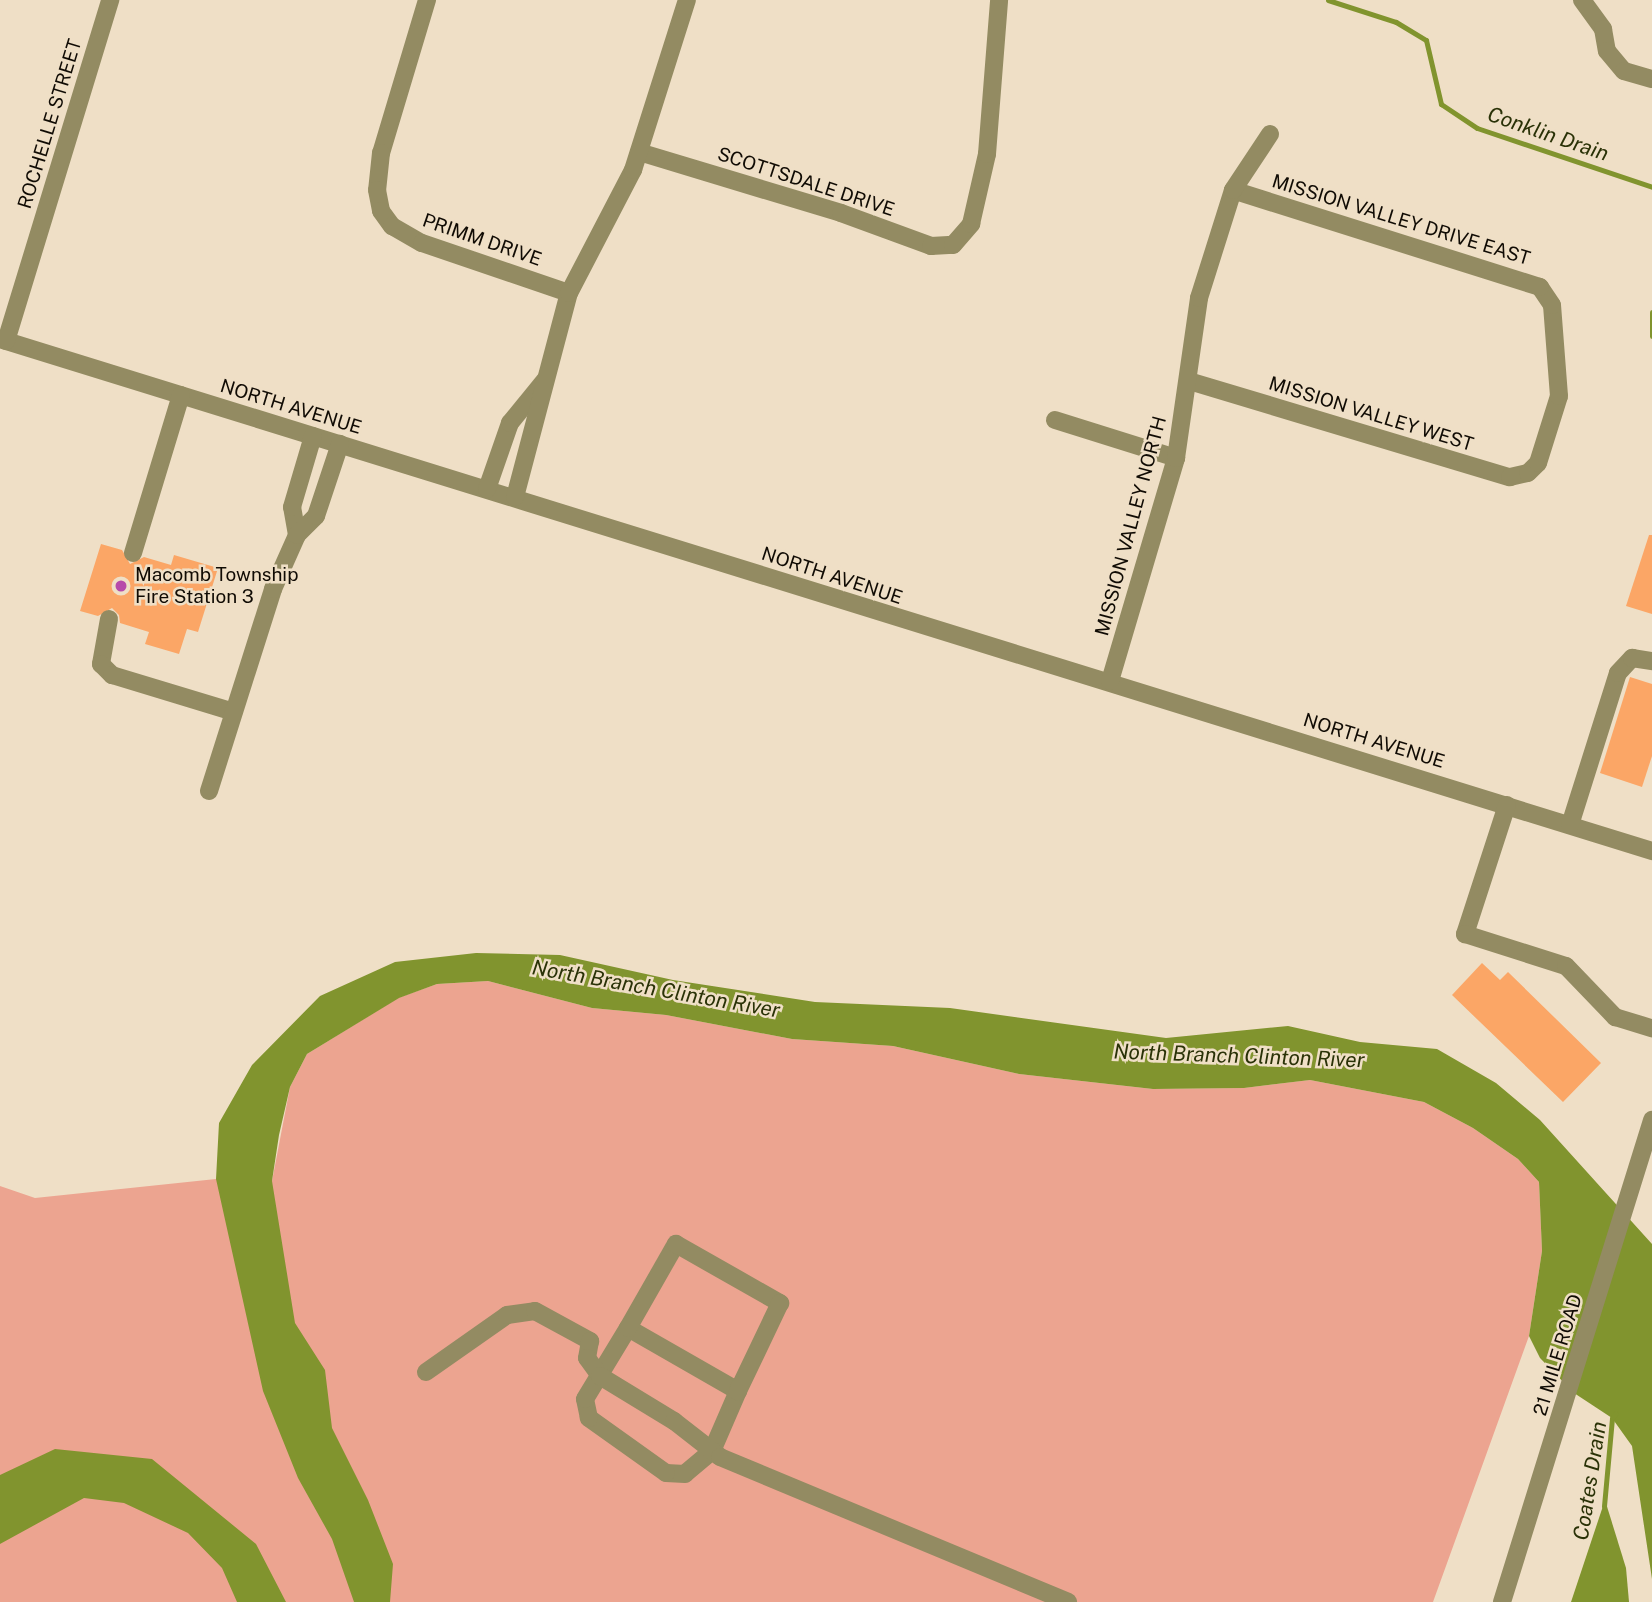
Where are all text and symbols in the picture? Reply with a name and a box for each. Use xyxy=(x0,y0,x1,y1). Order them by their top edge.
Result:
street label: ROCHELLE STREET xyxy=(13,36,87,212)
water label: Conklin Drain xyxy=(1484,102,1612,166)
street label: SCOTTSDALE DRIVE xyxy=(715,143,897,221)
street label: MISSION VALLEY DRIVE EAST xyxy=(1269,170,1533,270)
street label: PRIMM DRIVE xyxy=(419,209,545,271)
street label: MISSION VALLEY WEST xyxy=(1265,372,1477,456)
street label: NORTH AVENUE xyxy=(218,375,364,439)
street label: MISSION VALLEY NORTH xyxy=(1091,413,1171,639)
street label: NORTH AVENUE xyxy=(759,542,905,610)
place label: Macomb Township Fire Station 3 xyxy=(135,564,299,608)
marker: Macomb Township Fire Station 3 xyxy=(113,578,129,594)
street label: NORTH AVENUE xyxy=(1301,709,1447,773)
water label: North Branch Clinton River xyxy=(530,955,782,1023)
water label: North Branch Clinton River xyxy=(1113,1039,1365,1073)
street label: 21 MILE ROAD xyxy=(1529,1291,1587,1419)
water label: Coates Drain xyxy=(1568,1420,1612,1542)

